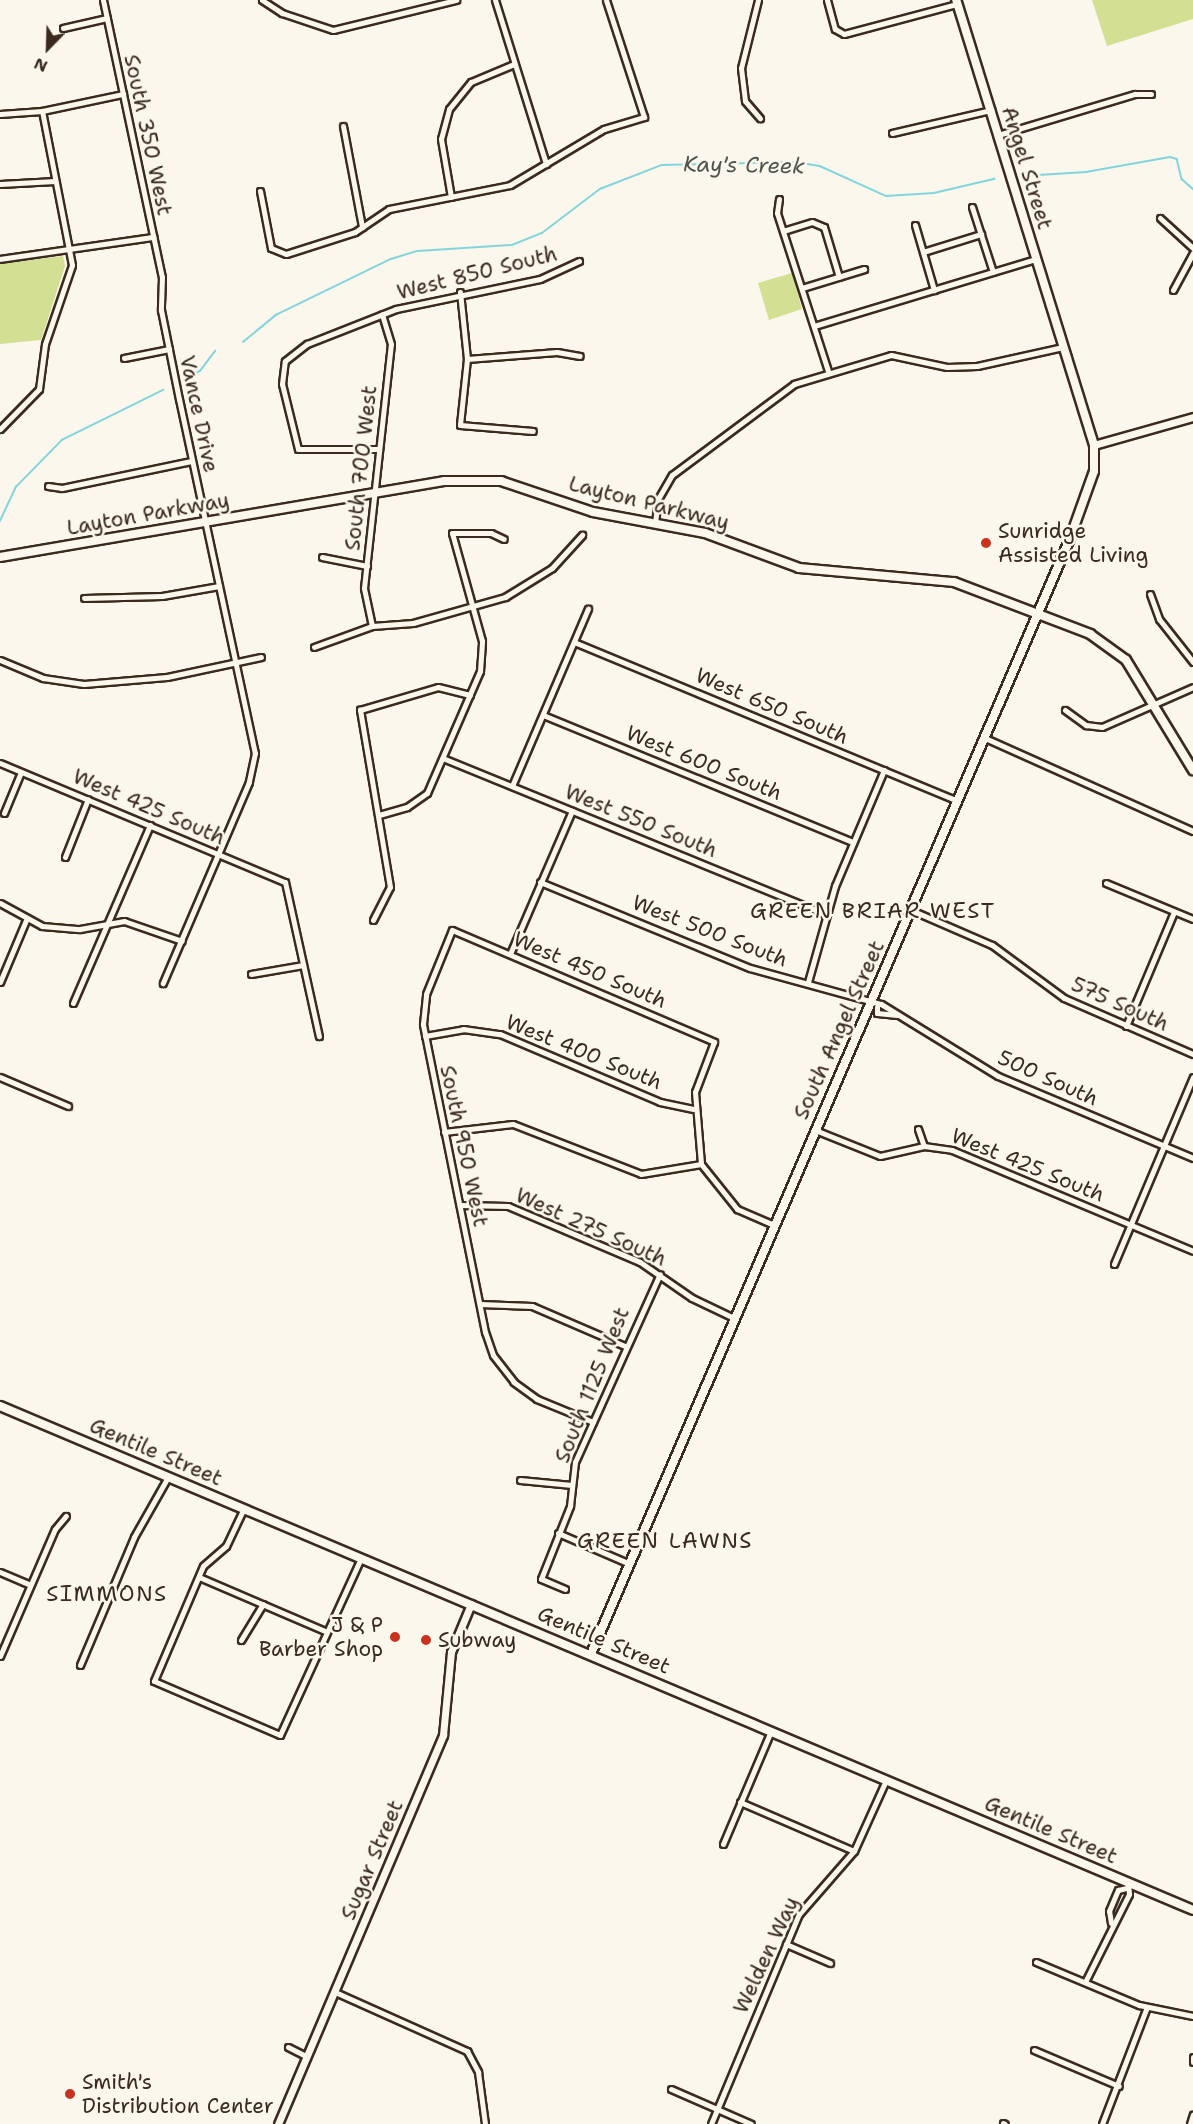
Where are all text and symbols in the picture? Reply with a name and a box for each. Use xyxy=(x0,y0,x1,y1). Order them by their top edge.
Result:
north arrow xyxy=(18,18,78,78)
street label: South 350 West xyxy=(119,52,177,218)
text: N xyxy=(31,53,51,77)
street label: Angel Street xyxy=(996,103,1058,233)
water label: Kay's Creek xyxy=(683,151,805,179)
street label: West 850 South xyxy=(394,241,560,305)
street label: Vance Drive xyxy=(174,353,224,475)
street label: South 700 West xyxy=(340,384,382,552)
street label: Layton Parkway xyxy=(566,471,732,535)
street label: Layton Parkway xyxy=(65,487,231,541)
place label: Sunridge Assisted Living xyxy=(998,518,1148,568)
marker: Sunridge Assisted Living xyxy=(979,536,993,550)
street label: West 650 South xyxy=(692,662,852,750)
street label: West 600 South xyxy=(622,720,786,806)
street label: West 425 South xyxy=(69,764,229,850)
street label: West 550 South xyxy=(561,779,721,863)
street label: West 500 South xyxy=(629,890,791,972)
district label: GREEN BRIAR WEST xyxy=(750,898,996,924)
street label: West 450 South xyxy=(510,926,670,1014)
street label: South Angel Street xyxy=(788,937,890,1123)
street label: 575 South xyxy=(1067,971,1173,1037)
street label: West 400 South xyxy=(502,1009,666,1095)
street label: 500 South xyxy=(994,1045,1102,1111)
street label: South 950 West xyxy=(435,1063,493,1229)
street label: West 425 South xyxy=(948,1123,1108,1207)
street label: West 275 South xyxy=(512,1182,670,1272)
street label: South 1125 West xyxy=(549,1304,635,1466)
street label: Gentile Street xyxy=(86,1413,226,1491)
district label: GREEN LAWNS xyxy=(577,1528,753,1554)
district label: SIMMONS xyxy=(46,1581,168,1607)
street label: Gentile Street xyxy=(534,1601,674,1679)
place label: J & P Barber Shop xyxy=(259,1612,383,1662)
place label: Subway xyxy=(438,1627,516,1653)
marker: J & P Barber Shop xyxy=(388,1630,402,1644)
marker: Subway xyxy=(419,1633,433,1647)
street label: Gentile Street xyxy=(981,1791,1121,1869)
street label: Sugar Street xyxy=(335,1796,409,1924)
street label: Welden Way xyxy=(728,1893,804,2017)
place label: Smith's Distribution Center xyxy=(82,2069,274,2119)
marker: Smith's Distribution Center xyxy=(63,2087,77,2101)

